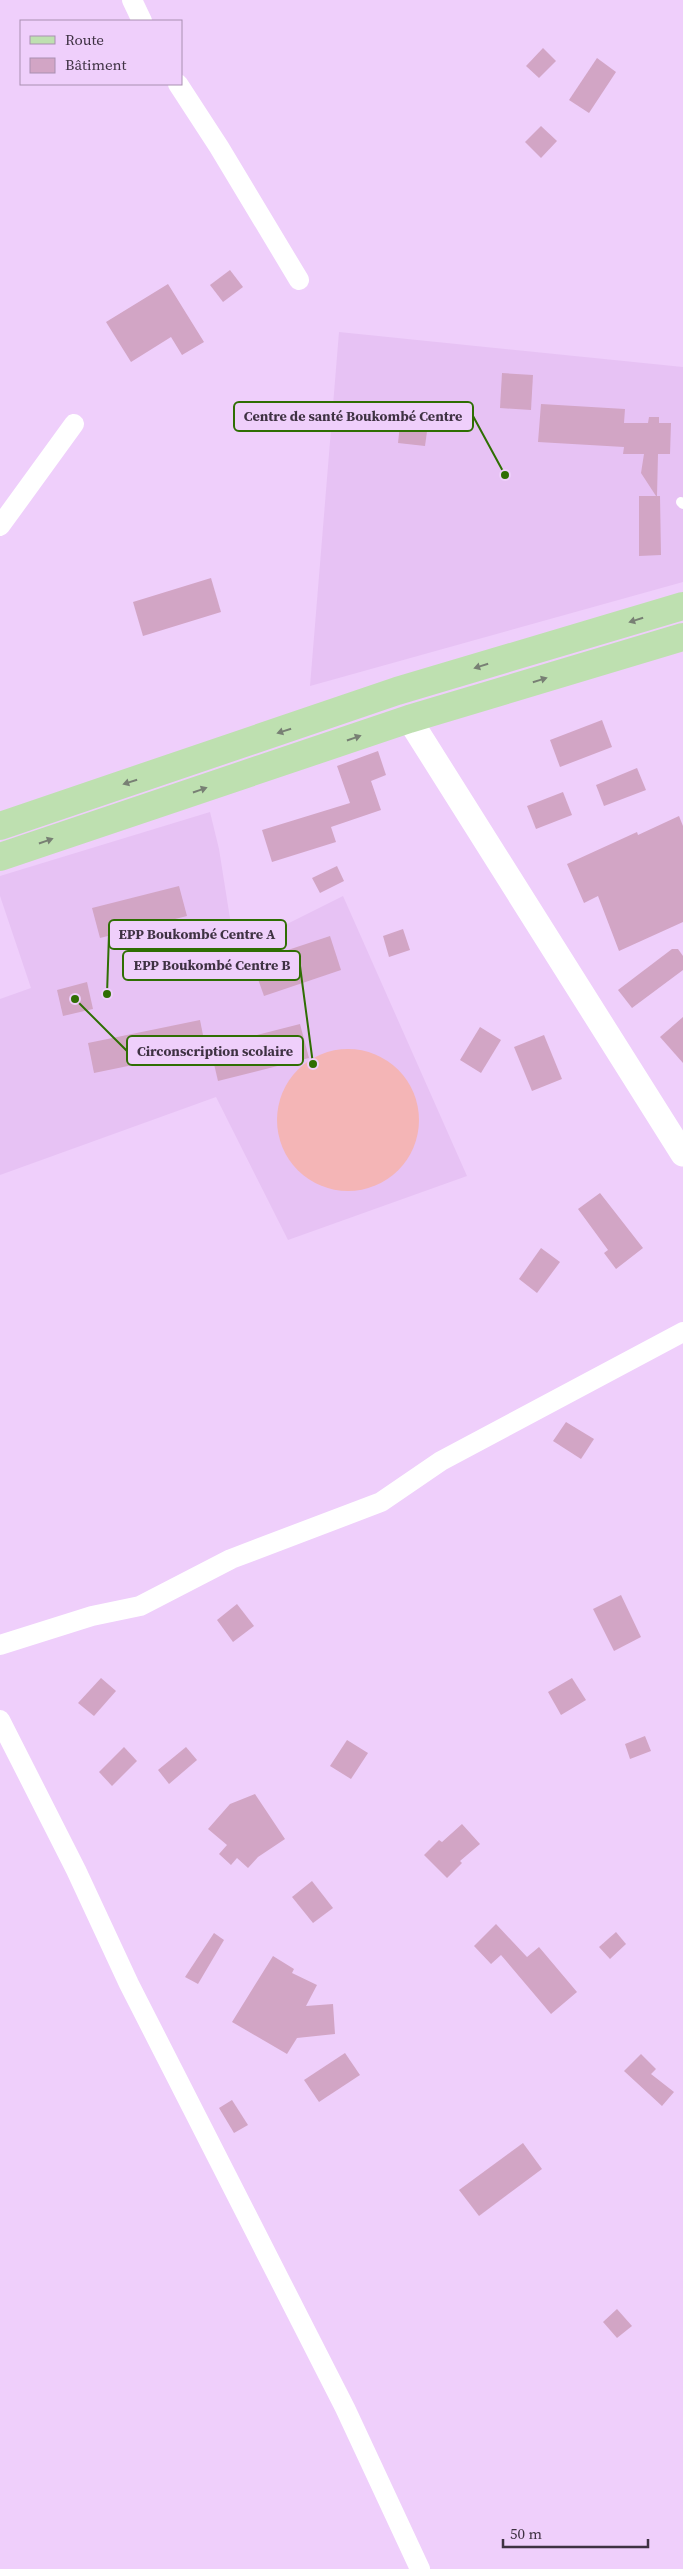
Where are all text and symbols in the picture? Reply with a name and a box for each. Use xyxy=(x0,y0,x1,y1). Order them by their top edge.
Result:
legend xyxy=(20,20,182,85)
text: Route xyxy=(65,29,104,50)
text: Bâtiment xyxy=(65,54,127,75)
callout: Centre de santé Boukombé Centre xyxy=(234,402,473,431)
text: Centre de santé Boukombé Centre xyxy=(244,406,462,426)
one-way arrow xyxy=(629,617,644,625)
one-way arrow xyxy=(473,663,488,671)
one-way arrow xyxy=(532,675,547,683)
one-way arrow xyxy=(277,727,292,735)
one-way arrow xyxy=(347,734,362,742)
one-way arrow xyxy=(123,779,138,786)
one-way arrow xyxy=(193,786,208,793)
one-way arrow xyxy=(39,837,54,845)
callout: EPP Boukombé Centre A xyxy=(109,920,286,949)
text: EPP Boukombé Centre A xyxy=(118,924,276,944)
callout: EPP Boukombé Centre B xyxy=(123,951,300,980)
text: EPP Boukombé Centre B xyxy=(134,955,290,975)
callout: Circonscription scolaire xyxy=(127,1036,303,1065)
text: Circonscription scolaire xyxy=(137,1041,293,1061)
scale bar xyxy=(503,2516,648,2548)
text: 50 m xyxy=(510,2523,542,2544)

